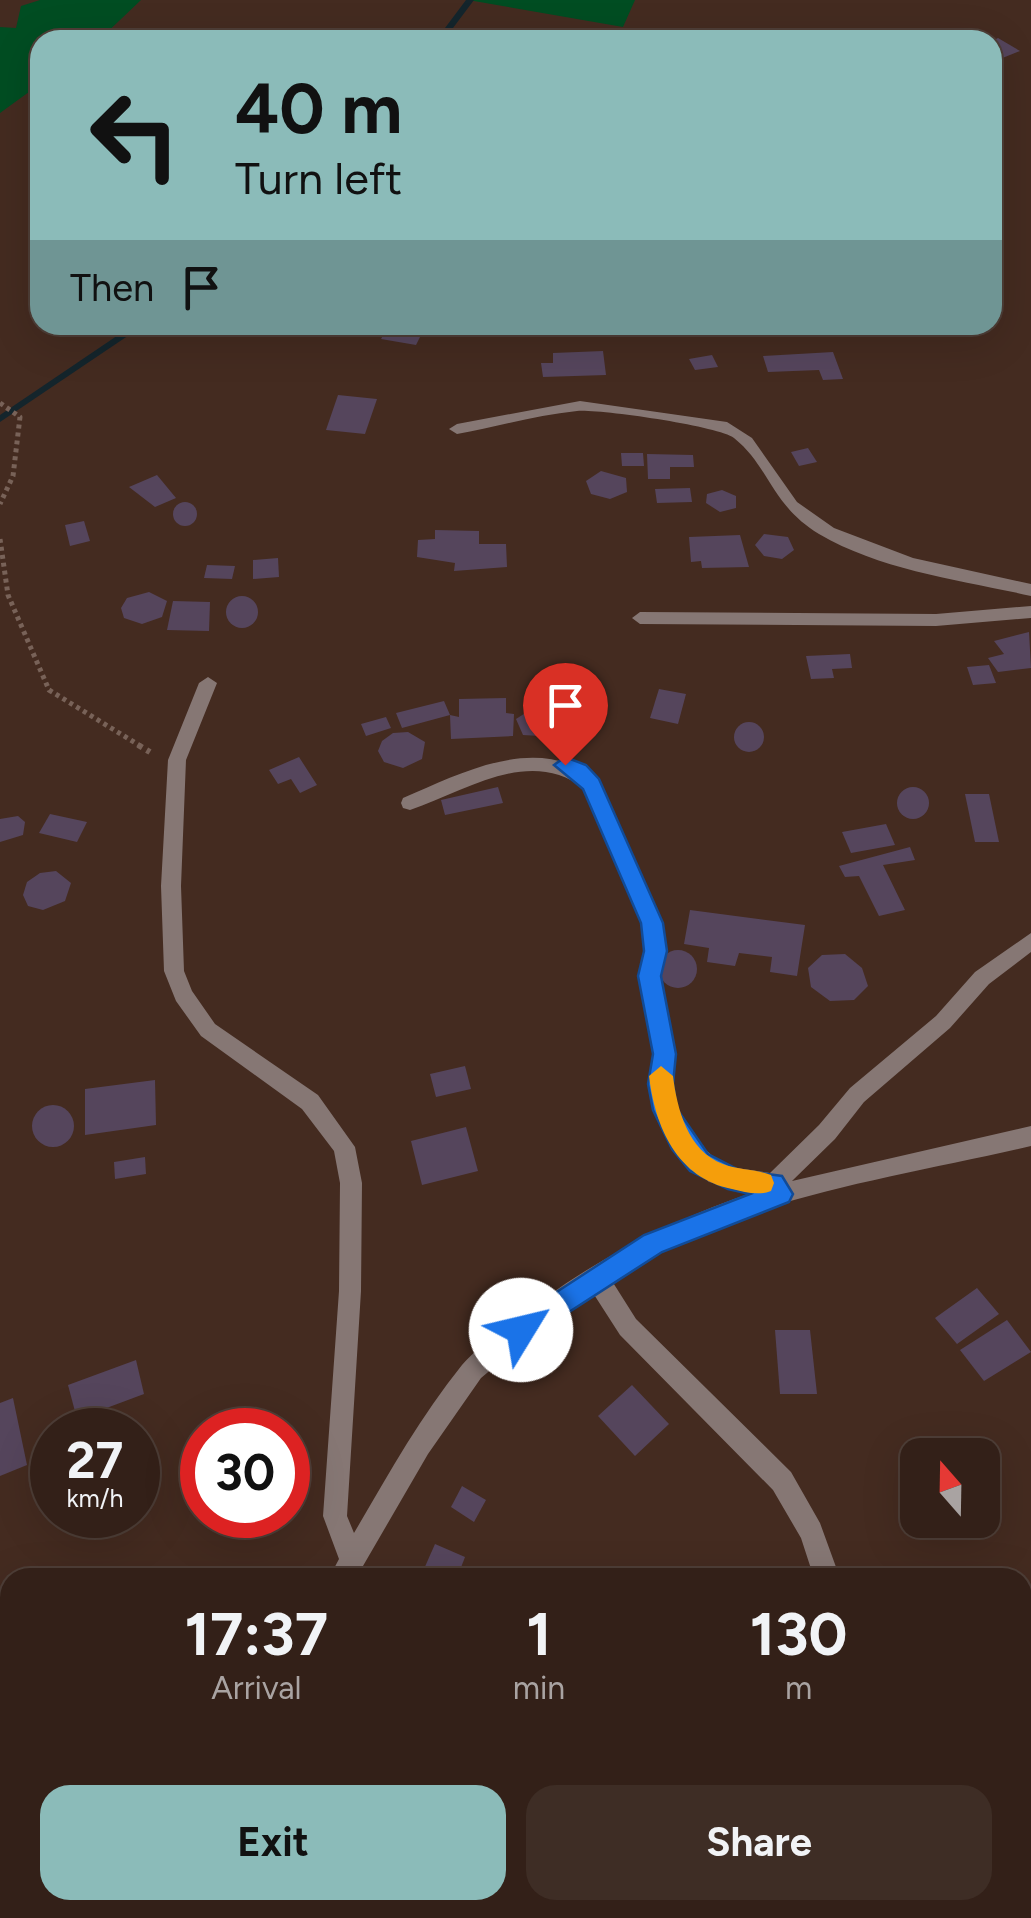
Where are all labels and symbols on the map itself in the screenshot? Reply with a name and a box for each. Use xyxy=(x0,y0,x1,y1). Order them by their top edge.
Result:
pin xyxy=(523,663,608,766)
position arrow xyxy=(469,1278,573,1382)
speed limit sign: 30 xyxy=(180,1408,310,1538)
north arrow xyxy=(900,1438,1000,1538)

